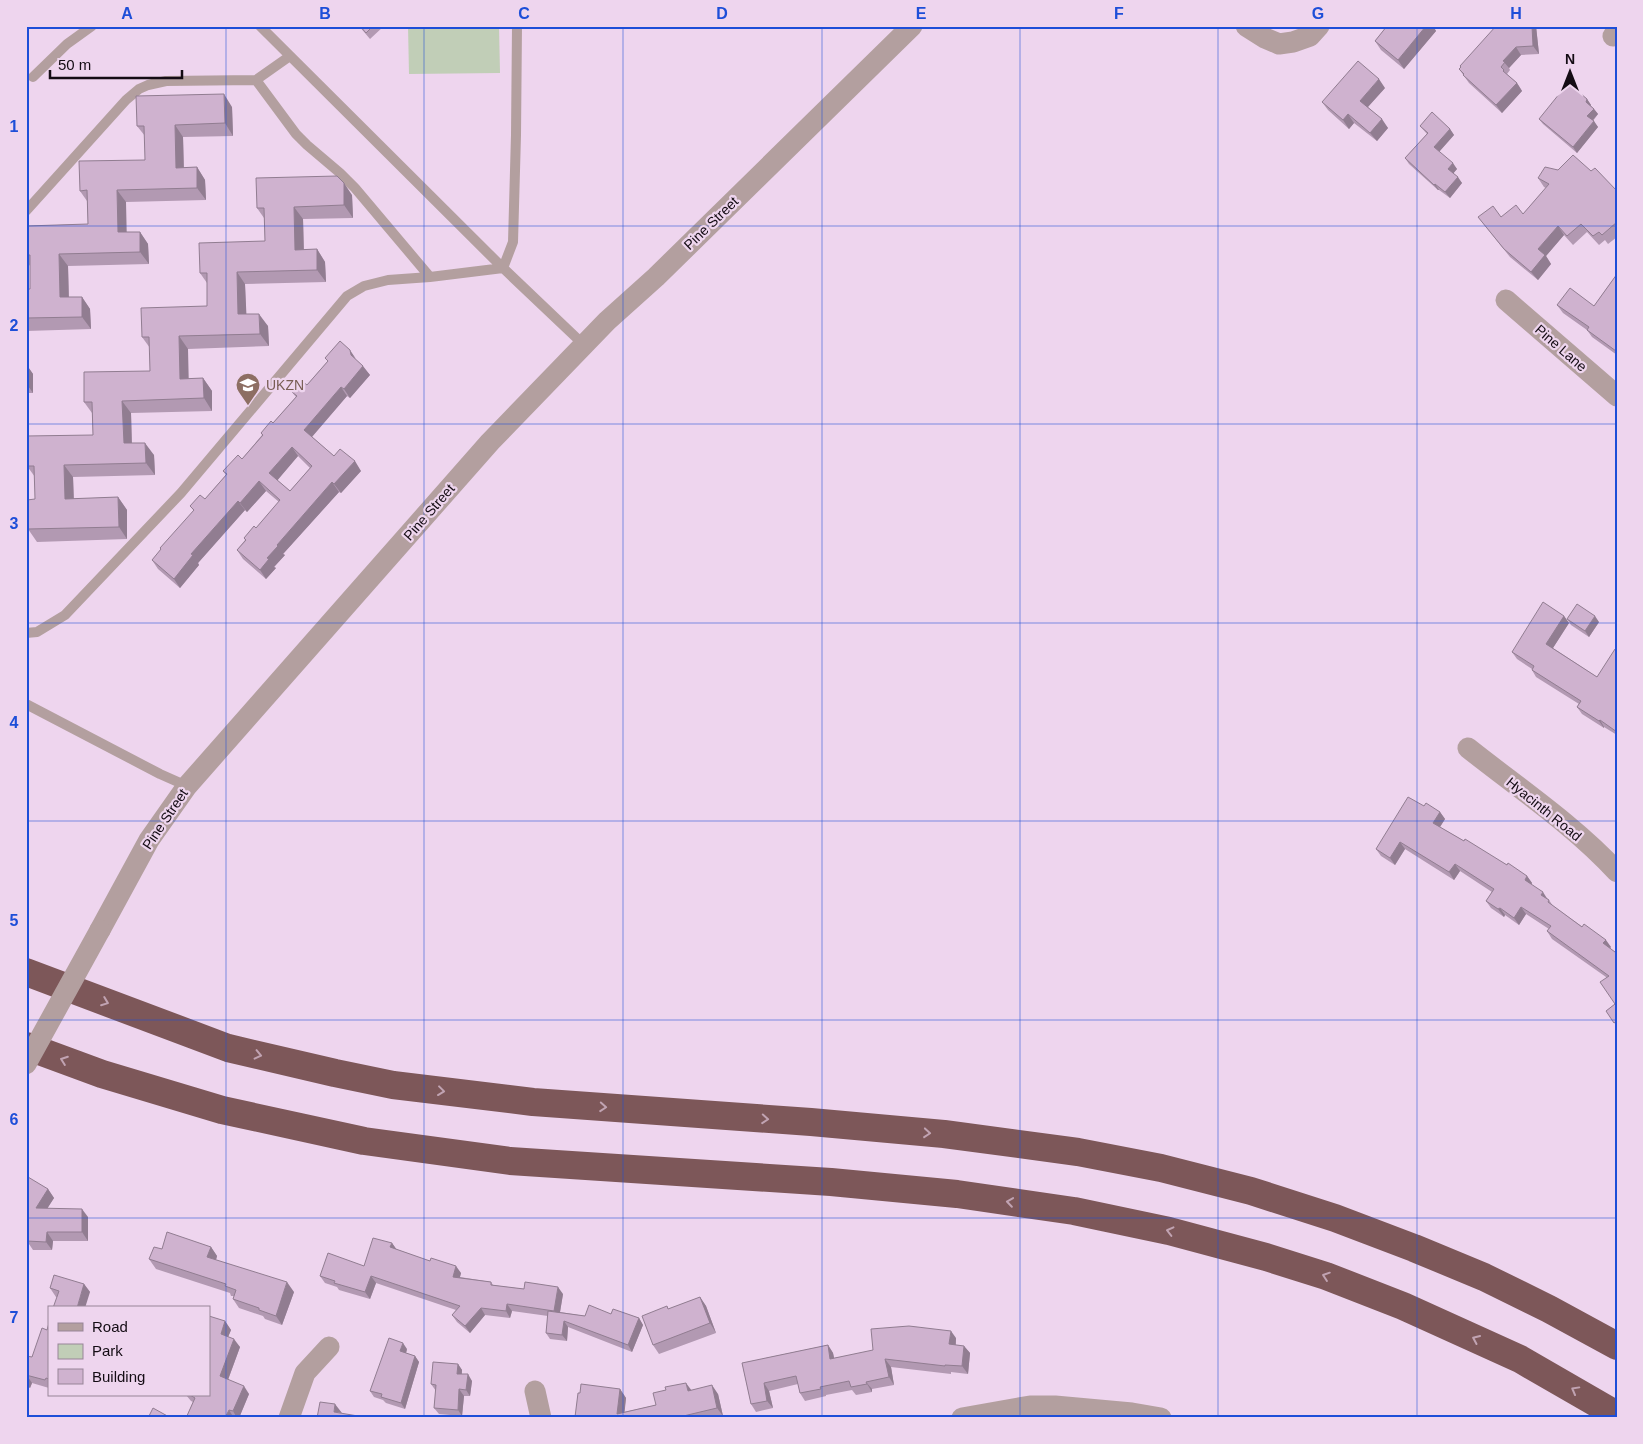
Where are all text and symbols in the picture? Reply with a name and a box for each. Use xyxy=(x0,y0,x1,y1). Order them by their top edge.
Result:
text: A xyxy=(121,5,133,22)
text: B xyxy=(319,5,331,22)
text: C xyxy=(518,5,530,22)
text: D xyxy=(716,5,728,22)
text: E xyxy=(916,5,927,22)
text: F xyxy=(1114,5,1124,22)
text: G xyxy=(1312,5,1324,22)
text: H xyxy=(1510,5,1522,22)
scale bar xyxy=(50,48,182,80)
north arrow xyxy=(1546,48,1596,98)
text: N xyxy=(1565,51,1575,67)
text: 50 m xyxy=(58,56,91,73)
text: 1 xyxy=(10,118,19,135)
street label: Pine Street xyxy=(681,193,742,253)
text: 2 xyxy=(10,317,19,334)
street label: Pine Lane xyxy=(1532,321,1590,375)
school or university icon: UKZN xyxy=(235,372,261,406)
place label: UKZN xyxy=(266,377,304,393)
street label: Pine Street xyxy=(400,481,458,543)
text: 3 xyxy=(10,515,19,532)
text: 4 xyxy=(10,714,19,731)
street label: Hyacinth Road xyxy=(1503,774,1585,844)
street label: Pine Street xyxy=(139,786,191,852)
text: 5 xyxy=(10,912,19,929)
one-way arrow xyxy=(100,996,108,1006)
one-way arrow xyxy=(254,1049,262,1060)
one-way arrow xyxy=(60,1056,69,1066)
one-way arrow xyxy=(438,1085,446,1096)
one-way arrow xyxy=(599,1101,607,1112)
text: 6 xyxy=(10,1111,19,1128)
one-way arrow xyxy=(761,1113,769,1124)
one-way arrow xyxy=(923,1127,931,1138)
one-way arrow xyxy=(1006,1197,1014,1207)
one-way arrow xyxy=(1165,1226,1174,1237)
one-way arrow xyxy=(1322,1272,1330,1282)
legend xyxy=(48,1306,210,1396)
text: 7 xyxy=(10,1309,19,1326)
text: Road xyxy=(92,1318,128,1335)
one-way arrow xyxy=(1472,1334,1481,1345)
text: Park xyxy=(92,1342,123,1359)
text: Building xyxy=(92,1368,145,1385)
one-way arrow xyxy=(1571,1386,1580,1396)

